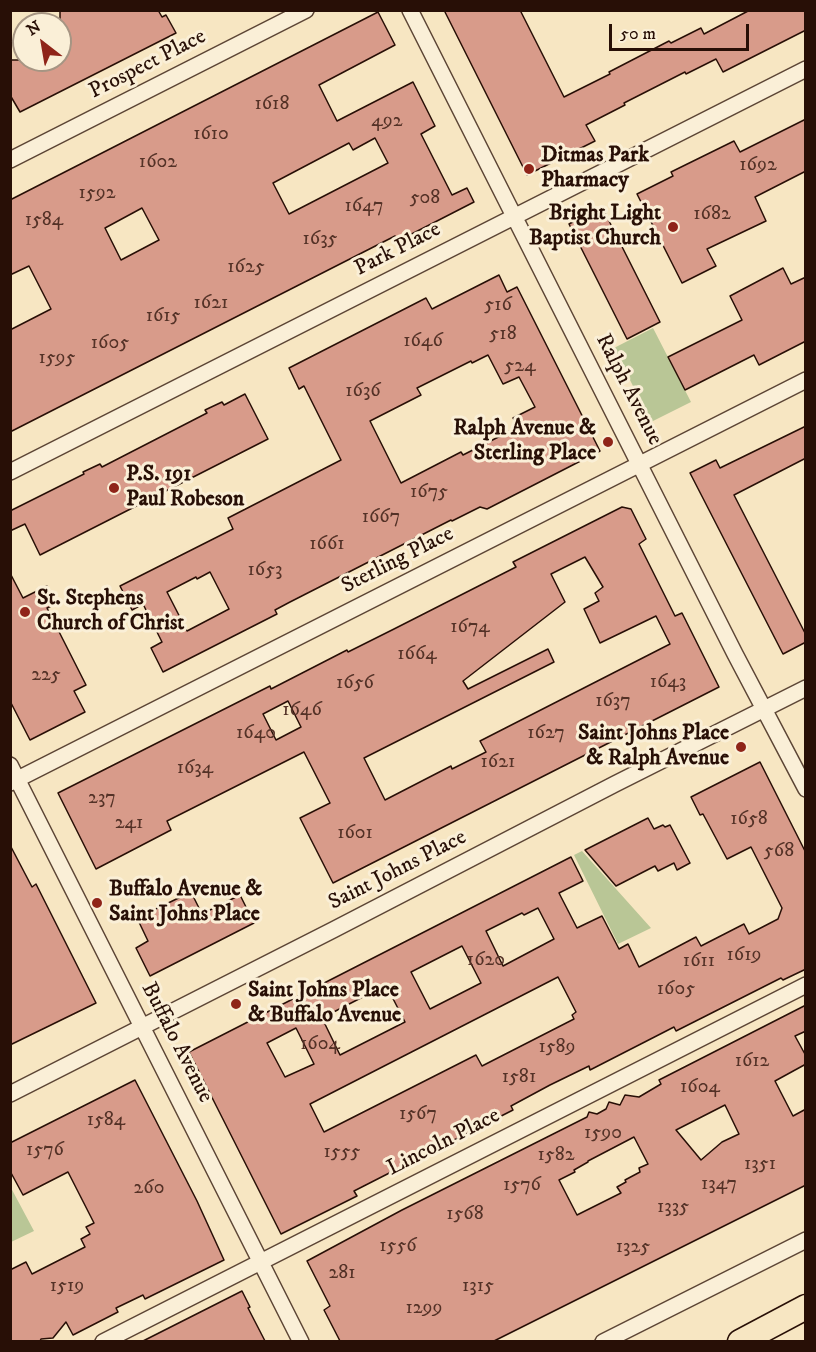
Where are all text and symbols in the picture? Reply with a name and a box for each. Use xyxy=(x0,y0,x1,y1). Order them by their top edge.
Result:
north arrow xyxy=(12,12,72,72)
scale bar xyxy=(612,12,752,50)
text: N xyxy=(23,16,45,40)
text: 50 m xyxy=(620,23,656,45)
street label: Prospect Place xyxy=(85,24,211,106)
house number: 1618 xyxy=(255,93,289,117)
house number: 492 xyxy=(371,110,403,134)
house number: 1610 xyxy=(193,123,229,147)
place label: Ditmas Park Pharmacy xyxy=(541,143,649,194)
house number: 1602 xyxy=(139,151,177,175)
house number: 1692 xyxy=(739,154,777,178)
marker: Ditmas Park Pharmacy xyxy=(522,162,536,176)
house number: 1592 xyxy=(79,182,115,206)
house number: 508 xyxy=(410,187,440,211)
house number: 1647 xyxy=(344,195,384,219)
place label: Bright Light Baptist Church xyxy=(529,201,661,252)
house number: 1682 xyxy=(693,203,731,227)
house number: 1584 xyxy=(25,209,63,233)
street label: Park Place xyxy=(351,217,445,283)
marker: Bright Light Baptist Church xyxy=(666,220,680,234)
house number: 1635 xyxy=(302,228,338,252)
house number: 1625 xyxy=(227,256,265,280)
house number: 1621 xyxy=(194,292,228,316)
house number: 516 xyxy=(484,294,512,318)
house number: 1615 xyxy=(146,305,180,329)
house number: 518 xyxy=(489,323,517,347)
house number: 1646 xyxy=(403,330,443,354)
street label: Ralph Avenue xyxy=(589,330,667,450)
house number: 1605 xyxy=(91,332,129,356)
house number: 1595 xyxy=(38,347,76,371)
house number: 524 xyxy=(504,355,536,379)
house number: 1636 xyxy=(345,380,381,404)
place label: Ralph Avenue & Sterling Place xyxy=(453,416,596,468)
marker: Ralph Avenue & Sterling Place xyxy=(601,435,615,449)
place label: P.S. 191 Paul Robeson xyxy=(126,462,244,514)
marker: P.S. 191 Paul Robeson xyxy=(107,481,121,495)
house number: 1675 xyxy=(410,481,448,505)
house number: 1667 xyxy=(362,506,400,530)
street label: Sterling Place xyxy=(338,522,458,600)
house number: 1661 xyxy=(309,533,345,557)
house number: 1653 xyxy=(247,559,283,583)
place label: St. Stephens Church of Christ xyxy=(37,586,184,638)
marker: St. Stephens Church of Christ xyxy=(18,605,32,619)
house number: 1674 xyxy=(450,616,490,640)
house number: 1664 xyxy=(397,643,437,667)
house number: 225 xyxy=(31,664,61,688)
house number: 1643 xyxy=(650,671,686,695)
house number: 1656 xyxy=(336,672,374,696)
house number: 1637 xyxy=(595,690,631,714)
house number: 1646 xyxy=(282,699,322,723)
place label: Saint Johns Place & Ralph Avenue xyxy=(578,721,729,772)
house number: 1640 xyxy=(236,722,276,746)
house number: 1627 xyxy=(527,722,565,746)
marker: Saint Johns Place & Ralph Avenue xyxy=(734,740,748,754)
house number: 1621 xyxy=(481,751,515,775)
house number: 1634 xyxy=(177,757,213,781)
house number: 237 xyxy=(88,787,116,811)
house number: 1658 xyxy=(730,808,768,832)
house number: 241 xyxy=(115,812,143,836)
house number: 1601 xyxy=(337,822,373,846)
street label: Saint Johns Place xyxy=(325,825,471,917)
house number: 568 xyxy=(764,840,794,864)
place label: Buffalo Avenue & Saint Johns Place xyxy=(109,877,262,928)
marker: Buffalo Avenue & Saint Johns Place xyxy=(90,896,104,910)
house number: 1619 xyxy=(727,944,761,968)
house number: 1620 xyxy=(467,949,505,973)
house number: 1611 xyxy=(683,950,715,974)
street label: Buffalo Avenue xyxy=(134,978,218,1108)
place label: Saint Johns Place & Buffalo Avenue xyxy=(248,978,401,1030)
house number: 1605 xyxy=(657,978,695,1002)
marker: Saint Johns Place & Buffalo Avenue xyxy=(229,997,243,1011)
house number: 1604 xyxy=(300,1033,340,1057)
house number: 1589 xyxy=(538,1036,576,1060)
house number: 1612 xyxy=(735,1050,769,1074)
house number: 1581 xyxy=(502,1066,536,1090)
house number: 1604 xyxy=(680,1076,720,1100)
street label: Lincoln Place xyxy=(383,1103,505,1183)
house number: 1567 xyxy=(399,1103,437,1127)
house number: 1584 xyxy=(87,1109,125,1133)
house number: 1590 xyxy=(584,1122,622,1146)
house number: 1576 xyxy=(26,1139,64,1163)
house number: 1555 xyxy=(323,1141,361,1165)
house number: 1582 xyxy=(538,1144,574,1168)
house number: 1351 xyxy=(744,1153,776,1177)
house number: 1347 xyxy=(701,1173,737,1197)
house number: 1576 xyxy=(503,1174,541,1198)
house number: 260 xyxy=(134,1177,164,1201)
house number: 1335 xyxy=(657,1196,689,1220)
house number: 1568 xyxy=(446,1203,484,1227)
house number: 1556 xyxy=(379,1235,417,1259)
house number: 1325 xyxy=(616,1236,650,1260)
house number: 281 xyxy=(328,1262,356,1286)
house number: 1519 xyxy=(50,1275,84,1299)
house number: 1315 xyxy=(462,1275,494,1299)
house number: 1299 xyxy=(405,1297,443,1321)

